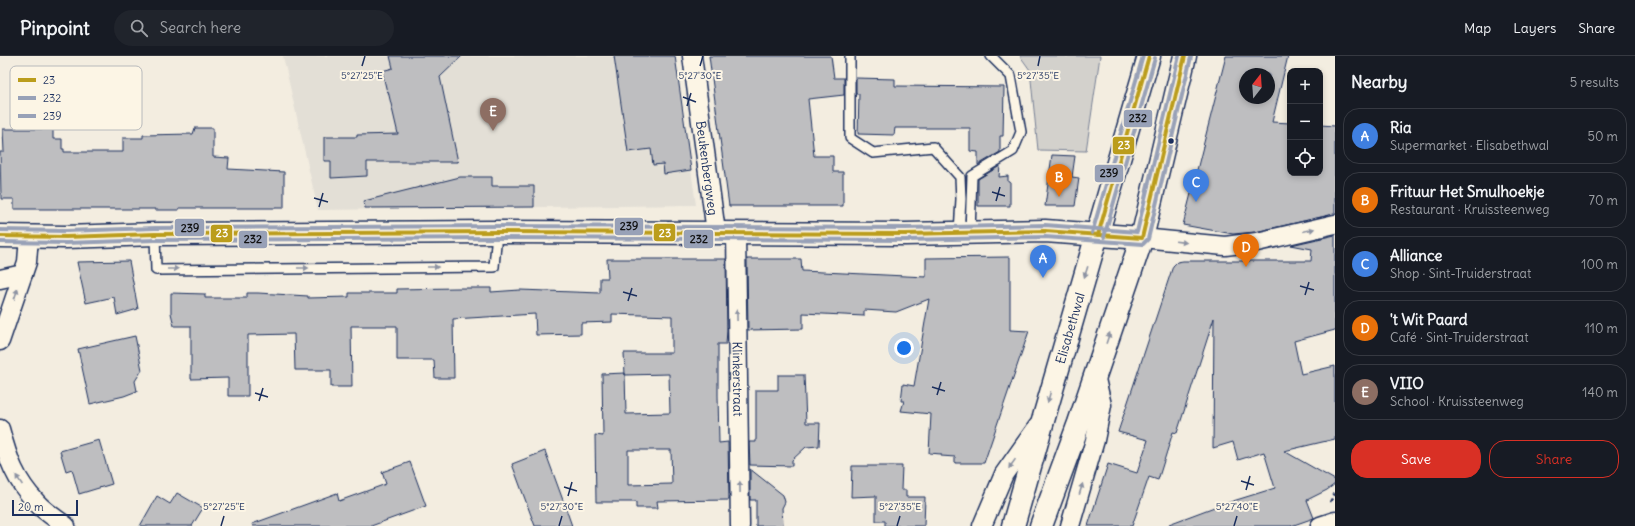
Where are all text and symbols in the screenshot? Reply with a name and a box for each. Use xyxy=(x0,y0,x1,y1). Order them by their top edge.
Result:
search box xyxy=(114,10,394,46)
text: Pinpoint xyxy=(20,16,90,40)
icon: search xyxy=(128,17,150,39)
text: Search here xyxy=(160,18,241,37)
text: Map xyxy=(1464,19,1491,37)
text: Layers xyxy=(1513,19,1556,37)
text: Share xyxy=(1578,19,1615,37)
legend xyxy=(10,66,142,130)
north arrow xyxy=(1239,68,1275,104)
map controls xyxy=(1287,68,1323,176)
button: + xyxy=(1287,68,1323,104)
text: 5°27'25"E xyxy=(341,69,383,82)
text: 5°27'30"E xyxy=(679,69,722,82)
text: 5°27'35"E xyxy=(1017,69,1059,82)
text: Nearby xyxy=(1351,71,1407,93)
text: 23 xyxy=(43,73,55,87)
text: 5 results xyxy=(1570,74,1619,91)
text: 232 xyxy=(43,91,61,105)
pin: E xyxy=(480,98,506,131)
button: − xyxy=(1287,104,1323,140)
text: 239 xyxy=(43,109,62,123)
line badge: 232 xyxy=(1123,109,1153,128)
text: 232 xyxy=(1129,111,1147,125)
text: Ria xyxy=(1390,118,1411,137)
street label: Beukenbergweg xyxy=(692,120,722,216)
text: A xyxy=(1361,128,1369,145)
text: 50 m xyxy=(1587,128,1618,145)
line badge: 23 xyxy=(1112,136,1135,155)
unlabelled marker xyxy=(1166,136,1176,146)
text: Supermarket · Elisabethwal xyxy=(1390,137,1549,154)
text: 23 xyxy=(1118,138,1130,152)
button: locate xyxy=(1287,140,1323,176)
pin: B xyxy=(1046,164,1072,197)
line badge: 239 xyxy=(1094,164,1124,183)
text: 239 xyxy=(1100,166,1118,180)
pin: C xyxy=(1183,169,1209,202)
text: Frituur Het Smulhoekje xyxy=(1390,182,1545,201)
text: B xyxy=(1361,192,1369,209)
text: 70 m xyxy=(1589,192,1618,209)
text: Restaurant · Kruissteenweg xyxy=(1390,201,1550,218)
line badge: 239 xyxy=(614,217,644,236)
line badge: 239 xyxy=(174,218,205,237)
text: 239 xyxy=(620,219,638,233)
text: 239 xyxy=(181,221,199,235)
line badge: 23 xyxy=(653,223,676,242)
line badge: 23 xyxy=(210,224,233,243)
text: 23 xyxy=(216,226,228,240)
text: 23 xyxy=(659,226,671,240)
one-way arrow xyxy=(1303,226,1315,232)
line badge: 232 xyxy=(683,229,714,249)
line badge: 232 xyxy=(238,230,268,249)
text: 232 xyxy=(244,232,262,246)
text: 232 xyxy=(690,232,708,246)
pin: D xyxy=(1233,234,1259,267)
one-way arrow xyxy=(1175,239,1187,245)
pin: A xyxy=(1030,245,1056,278)
text: Alliance xyxy=(1390,246,1442,265)
text: C xyxy=(1361,256,1369,273)
text: 100 m xyxy=(1581,256,1618,273)
one-way arrow xyxy=(427,264,440,270)
one-way arrow xyxy=(297,265,310,271)
text: Shop · Sint-Truiderstraat xyxy=(1390,265,1531,282)
one-way arrow xyxy=(167,266,179,273)
one-way arrow xyxy=(1082,266,1088,278)
one-way arrow xyxy=(13,287,19,299)
street label: Elisabethwal xyxy=(1051,290,1088,366)
one-way arrow xyxy=(734,308,740,321)
text: 't Wit Paard xyxy=(1390,310,1468,329)
text: D xyxy=(1360,320,1370,337)
text: 110 m xyxy=(1585,320,1618,337)
text: Café · Sint-Truiderstraat xyxy=(1390,329,1529,346)
one-way arrow xyxy=(1105,332,1111,344)
your location xyxy=(894,338,914,358)
street label: Klinkerstraat xyxy=(729,341,747,417)
text: VIIO xyxy=(1390,374,1424,393)
text: E xyxy=(1361,384,1369,401)
text: 140 m xyxy=(1582,384,1618,401)
one-way arrow xyxy=(1046,391,1052,403)
text: School · Kruissteenweg xyxy=(1390,393,1524,410)
button: Save xyxy=(1351,440,1481,478)
button: Share xyxy=(1489,440,1619,478)
one-way arrow xyxy=(1008,459,1016,469)
one-way arrow xyxy=(15,474,23,485)
one-way arrow xyxy=(737,480,743,493)
one-way arrow xyxy=(1078,482,1084,494)
scale bar xyxy=(12,498,78,517)
text: 20 m xyxy=(18,500,44,514)
text: 5°27'25"E xyxy=(203,500,245,513)
text: 5°27'30"E xyxy=(541,500,584,513)
text: 5°27'35"E xyxy=(879,500,921,513)
text: 5°27'40"E xyxy=(1216,500,1258,513)

